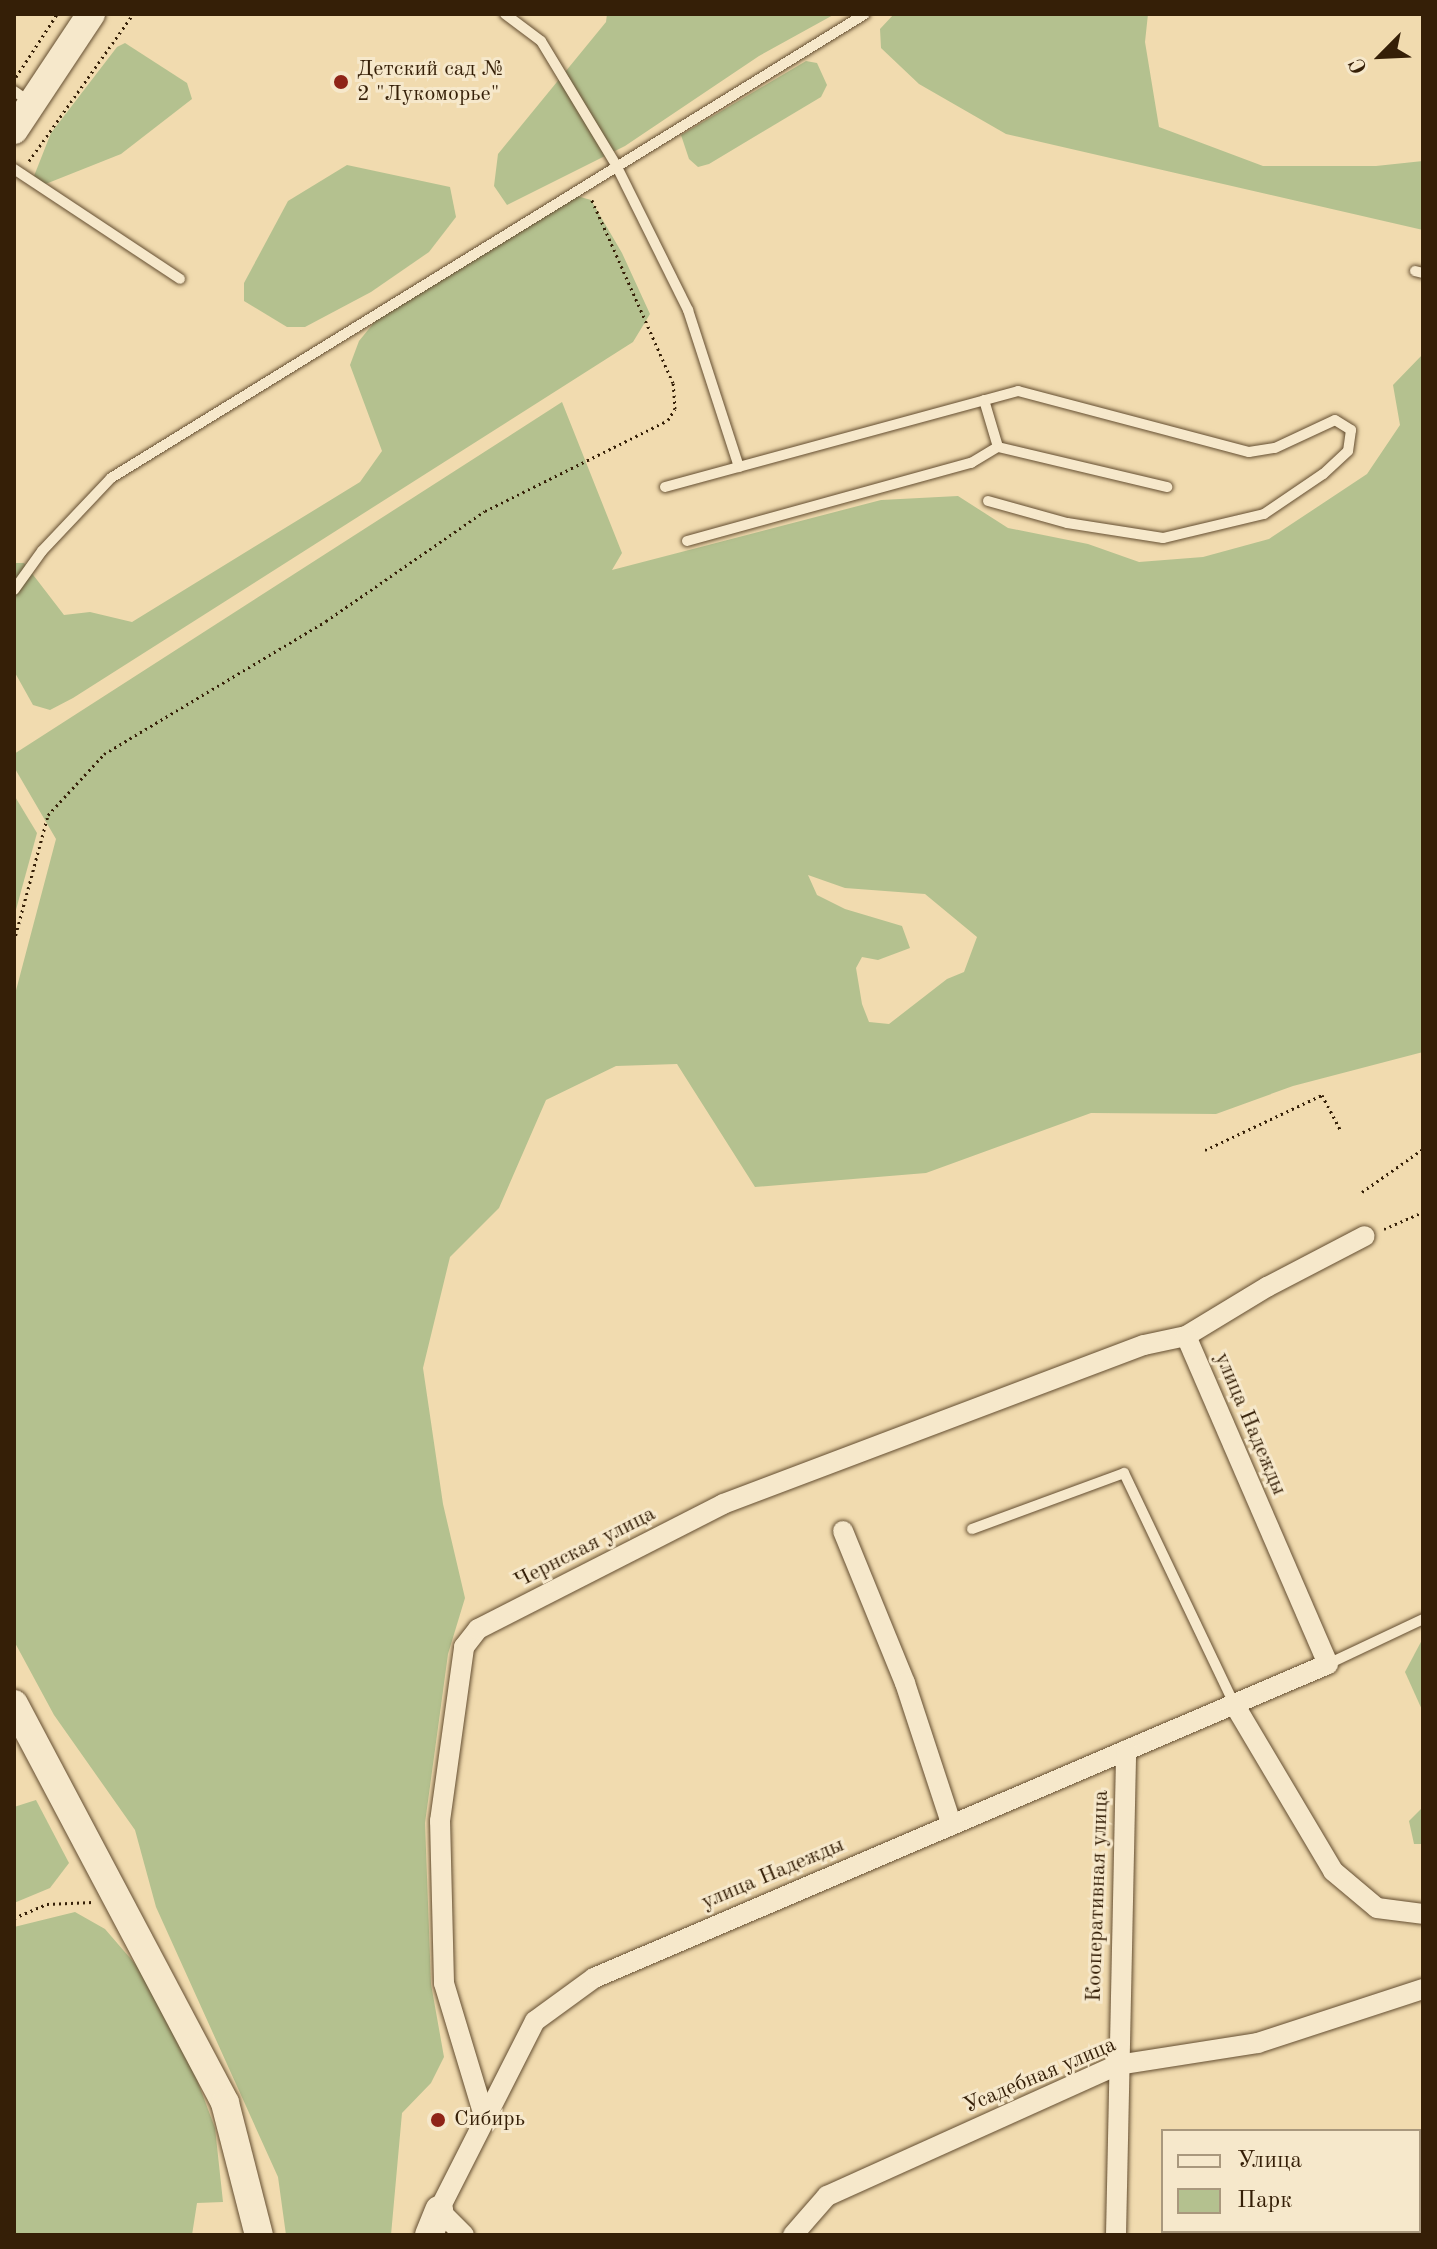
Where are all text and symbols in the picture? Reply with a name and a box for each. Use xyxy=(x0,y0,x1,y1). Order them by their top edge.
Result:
north arrow xyxy=(1341,16,1421,96)
text: С xyxy=(1346,55,1372,77)
place label: Детский сад № 2 "Лукоморье" xyxy=(357,56,505,108)
marker: Детский сад № 2 "Лукоморье" xyxy=(332,73,350,91)
street label: улица Надежды xyxy=(1208,1349,1292,1499)
street label: Чернская улица xyxy=(510,1501,660,1595)
street label: Кооперативная улица xyxy=(1081,1790,1115,2002)
street label: улица Надежды xyxy=(698,1832,848,1916)
street label: Усадебная улица xyxy=(960,2032,1120,2120)
place label: Сибирь xyxy=(454,2107,525,2133)
marker: Сибирь xyxy=(429,2111,447,2129)
legend xyxy=(1161,2129,1421,2233)
text: Улица xyxy=(1237,2149,1302,2173)
text: Парк xyxy=(1237,2189,1292,2213)

